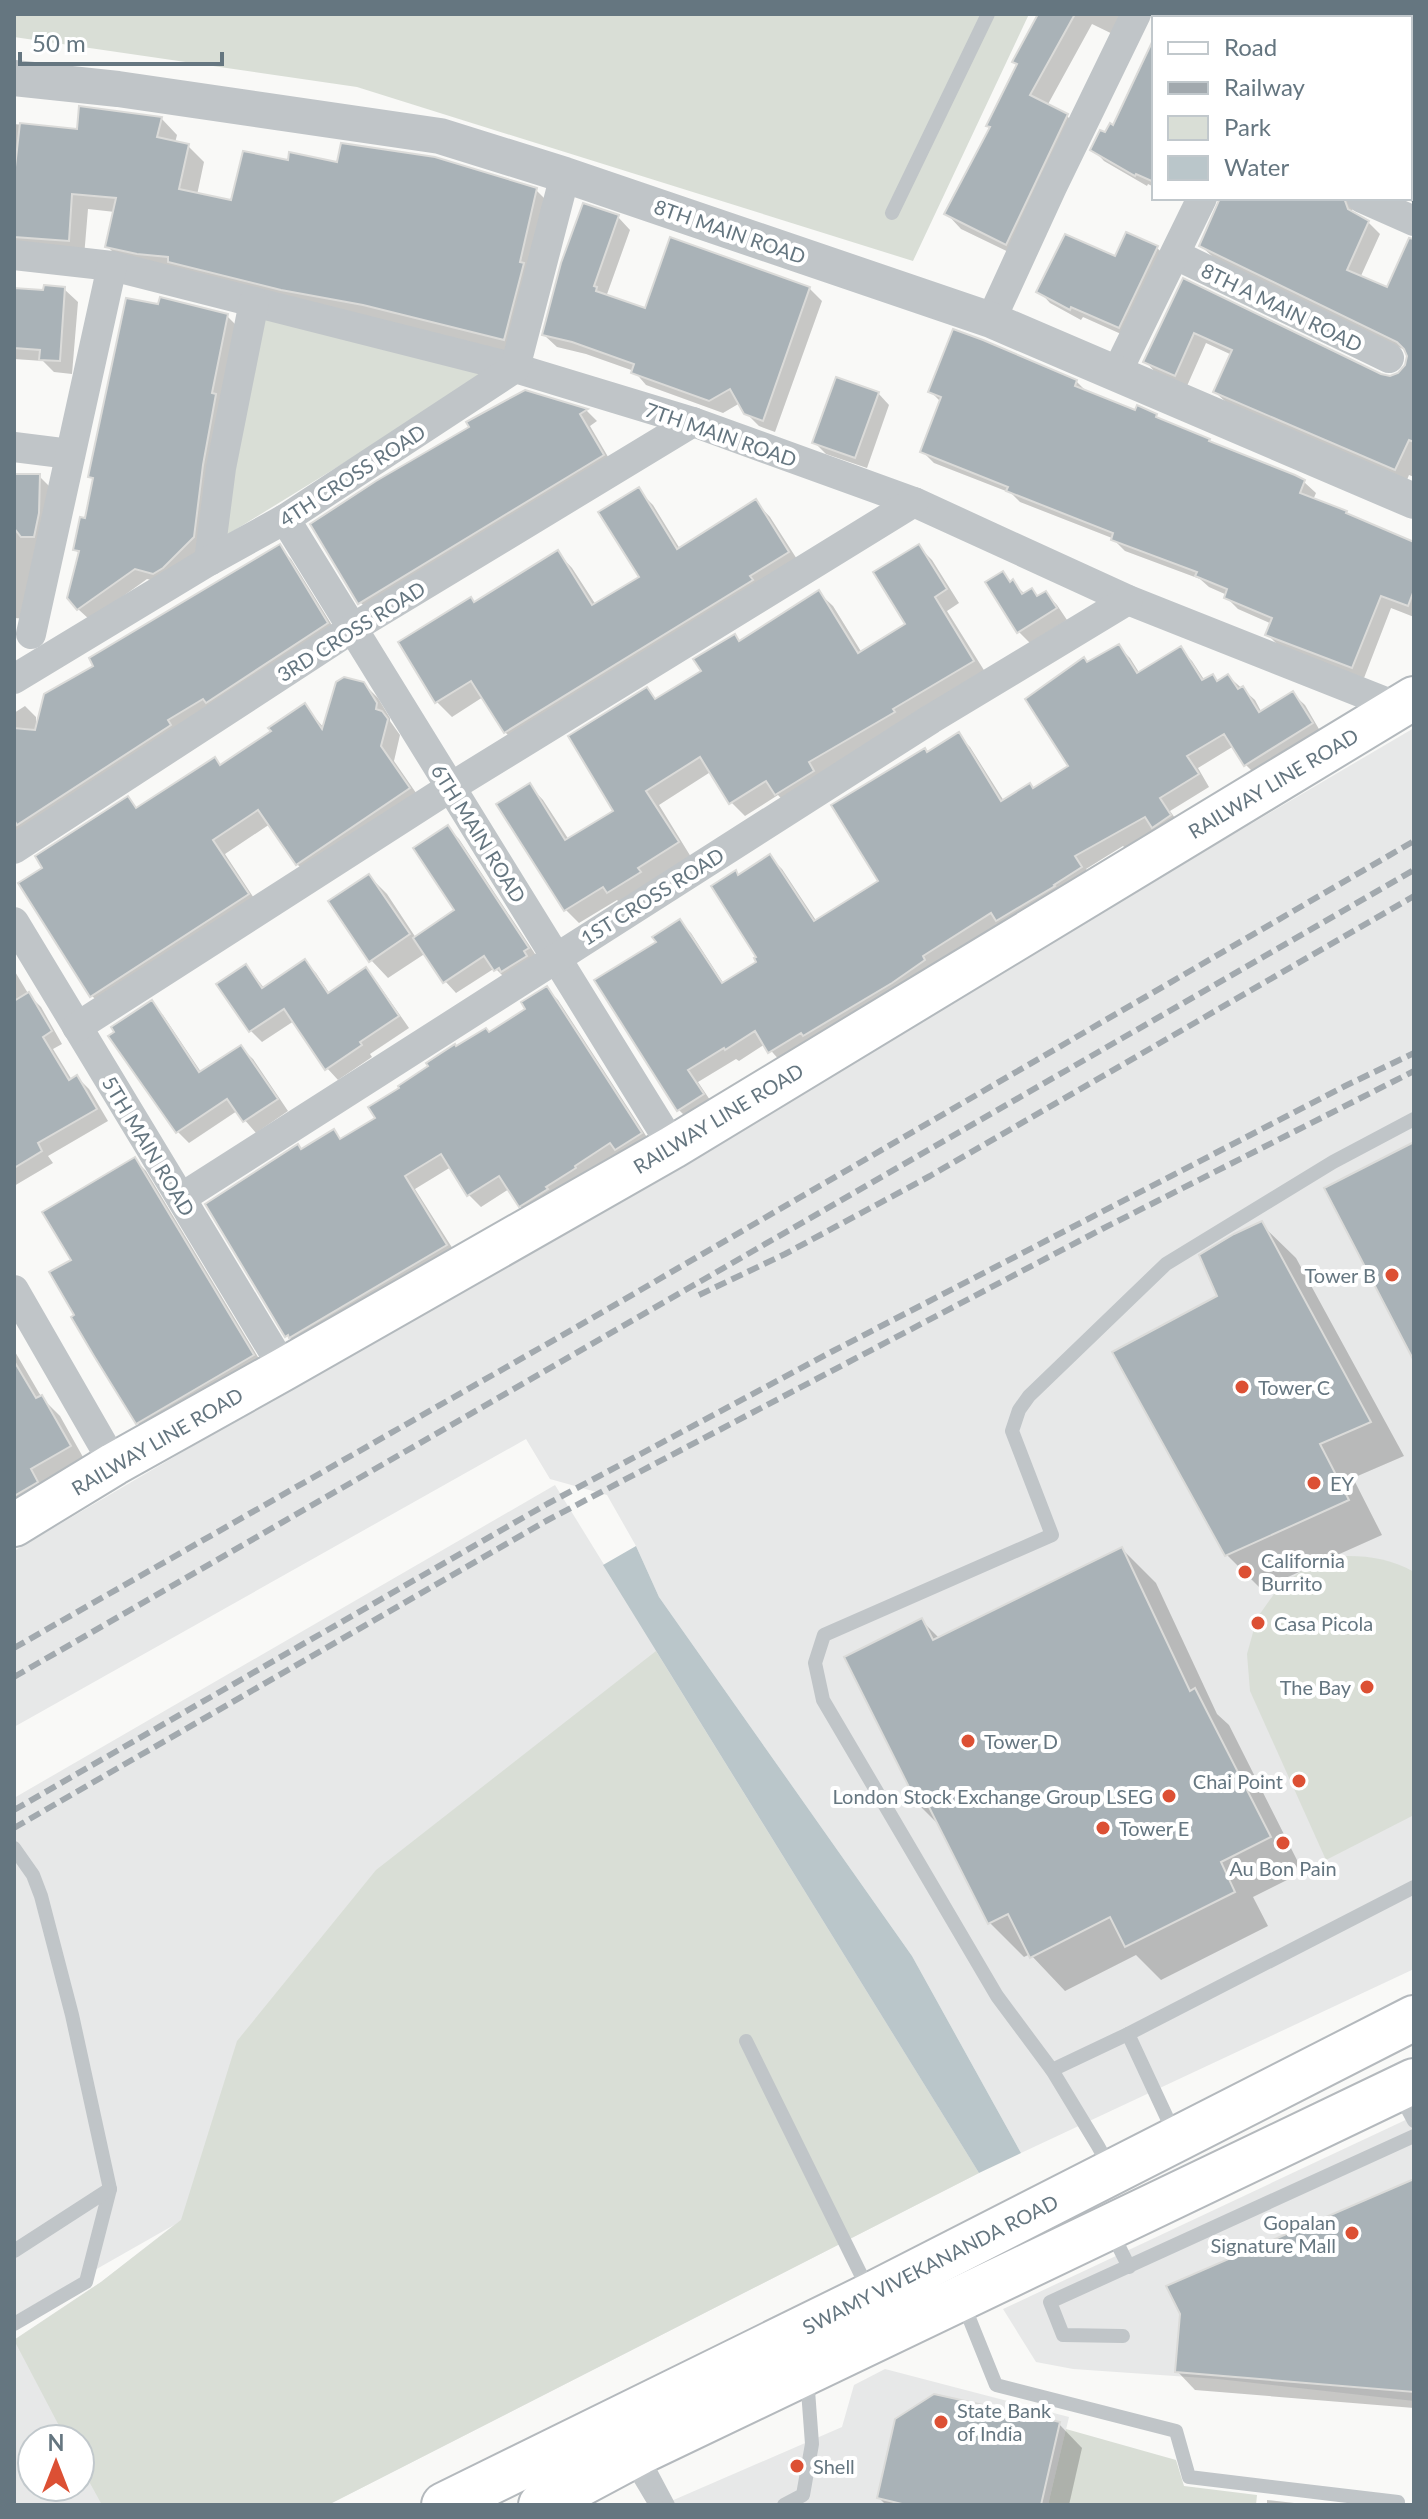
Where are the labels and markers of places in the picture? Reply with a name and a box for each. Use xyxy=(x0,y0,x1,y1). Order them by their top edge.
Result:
place label: Tower B xyxy=(1304,1263,1376,1287)
marker: Tower B xyxy=(1383,1266,1401,1284)
place label: Tower C xyxy=(1258,1375,1330,1399)
marker: Tower C xyxy=(1233,1378,1251,1396)
place label: EY xyxy=(1330,1471,1355,1495)
marker: EY xyxy=(1305,1474,1323,1492)
place label: California Burrito xyxy=(1261,1548,1345,1595)
marker: California Burrito xyxy=(1236,1563,1254,1581)
place label: Casa Picola xyxy=(1274,1611,1373,1635)
marker: Casa Picola xyxy=(1249,1614,1267,1632)
place label: The Bay xyxy=(1280,1675,1352,1699)
marker: The Bay xyxy=(1358,1678,1376,1696)
place label: Tower D xyxy=(984,1729,1058,1753)
marker: Tower D xyxy=(959,1732,977,1750)
place label: Chai Point xyxy=(1193,1769,1283,1793)
marker: Chai Point xyxy=(1290,1772,1308,1790)
place label: London Stock Exchange Group LSEG xyxy=(833,1784,1153,1808)
marker: London Stock Exchange Group LSEG xyxy=(1160,1787,1178,1805)
place label: Tower E xyxy=(1119,1816,1189,1840)
marker: Tower E xyxy=(1094,1819,1112,1837)
marker: Au Bon Pain xyxy=(1274,1834,1292,1852)
place label: Au Bon Pain xyxy=(1229,1856,1337,1880)
place label: Gopalan Signature Mall xyxy=(1211,2210,1336,2257)
marker: Gopalan Signature Mall xyxy=(1343,2224,1361,2242)
place label: State Bank of India xyxy=(957,2398,1052,2445)
marker: State Bank of India xyxy=(932,2413,950,2431)
place label: Shell xyxy=(813,2454,855,2478)
marker: Shell xyxy=(788,2457,806,2475)

